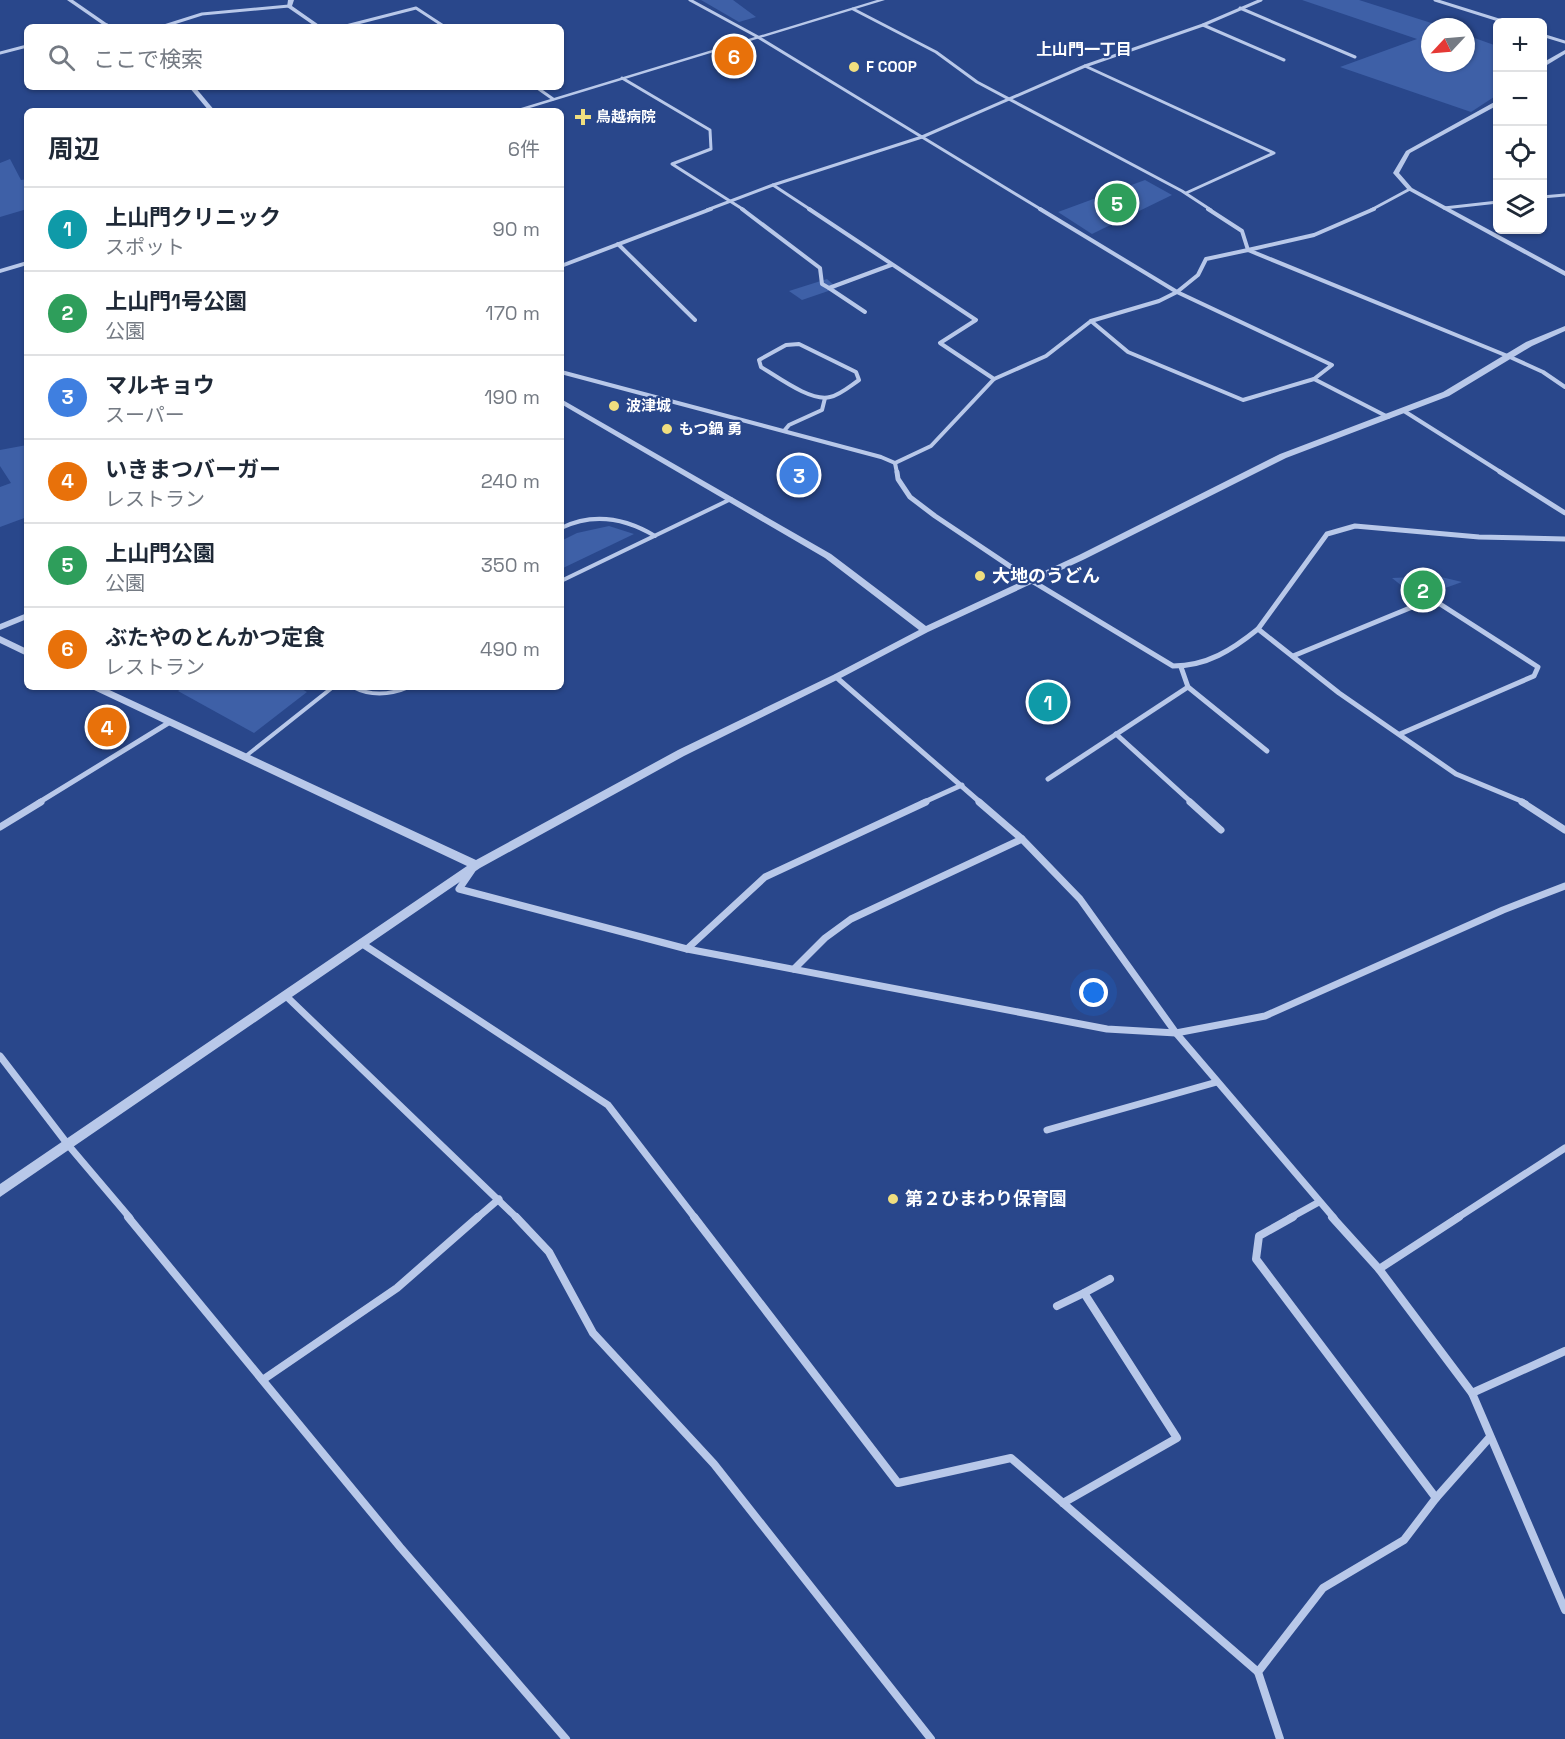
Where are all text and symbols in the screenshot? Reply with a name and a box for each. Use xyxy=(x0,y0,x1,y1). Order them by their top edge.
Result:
north arrow xyxy=(1421,18,1475,72)
map controls xyxy=(1493,18,1547,234)
button: + xyxy=(1493,18,1547,72)
search box xyxy=(24,24,564,90)
pin: 6 xyxy=(714,34,754,78)
district label: 上山門一丁目 xyxy=(1036,39,1132,60)
icon: search xyxy=(45,41,78,74)
text: ここで検索 xyxy=(93,45,203,73)
place label: F COOP xyxy=(866,57,917,76)
marker: F COOP xyxy=(847,60,861,74)
button: − xyxy=(1493,72,1547,126)
place label: 鳥越病院 xyxy=(596,107,656,126)
marker: 鳥越病院 xyxy=(574,108,592,126)
button: locate xyxy=(1493,126,1547,180)
text: 周辺 xyxy=(48,132,100,166)
text: 6件 xyxy=(508,136,540,162)
pin: 5 xyxy=(1098,180,1136,226)
button: layers xyxy=(1493,180,1547,234)
text: 上山門クリニック xyxy=(105,203,281,231)
text: 1 xyxy=(63,216,72,242)
text: 90 m xyxy=(493,216,540,242)
text: スポット xyxy=(105,234,185,260)
text: 上山門1号公園 xyxy=(105,287,247,315)
text: 2 xyxy=(62,300,73,326)
text: 170 m xyxy=(485,300,540,326)
text: 公園 xyxy=(105,318,145,344)
text: マルキョウ xyxy=(105,371,215,399)
text: 3 xyxy=(61,384,74,410)
text: 190 m xyxy=(484,384,540,410)
place label: 波津城 xyxy=(626,396,671,415)
marker: 波津城 xyxy=(607,399,621,413)
text: スーパー xyxy=(105,402,185,428)
place label: もつ鍋 勇 xyxy=(679,419,742,438)
marker: もつ鍋 勇 xyxy=(660,422,674,436)
pin: 3 xyxy=(780,452,818,498)
text: いきまつバーガー xyxy=(105,455,281,483)
text: 4 xyxy=(61,468,74,494)
text: 240 m xyxy=(481,468,540,494)
text: レストラン xyxy=(105,486,205,512)
text: 上山門公園 xyxy=(105,539,215,567)
text: 5 xyxy=(62,552,74,578)
text: 350 m xyxy=(481,552,540,578)
place label: 大地のうどん xyxy=(992,564,1100,587)
pin: 2 xyxy=(1404,568,1442,612)
marker: 大地のうどん xyxy=(973,569,987,583)
text: 公園 xyxy=(105,570,145,596)
text: ぶたやのとんかつ定食 xyxy=(105,623,325,651)
text: 6 xyxy=(61,636,74,662)
text: 490 m xyxy=(480,636,540,662)
text: レストラン xyxy=(105,654,205,680)
pin: 1 xyxy=(1028,680,1068,724)
pin: 4 xyxy=(88,704,126,750)
your location xyxy=(1079,978,1108,1007)
place label: 第２ひまわり保育園 xyxy=(905,1187,1067,1210)
marker: 第２ひまわり保育園 xyxy=(886,1192,900,1206)

